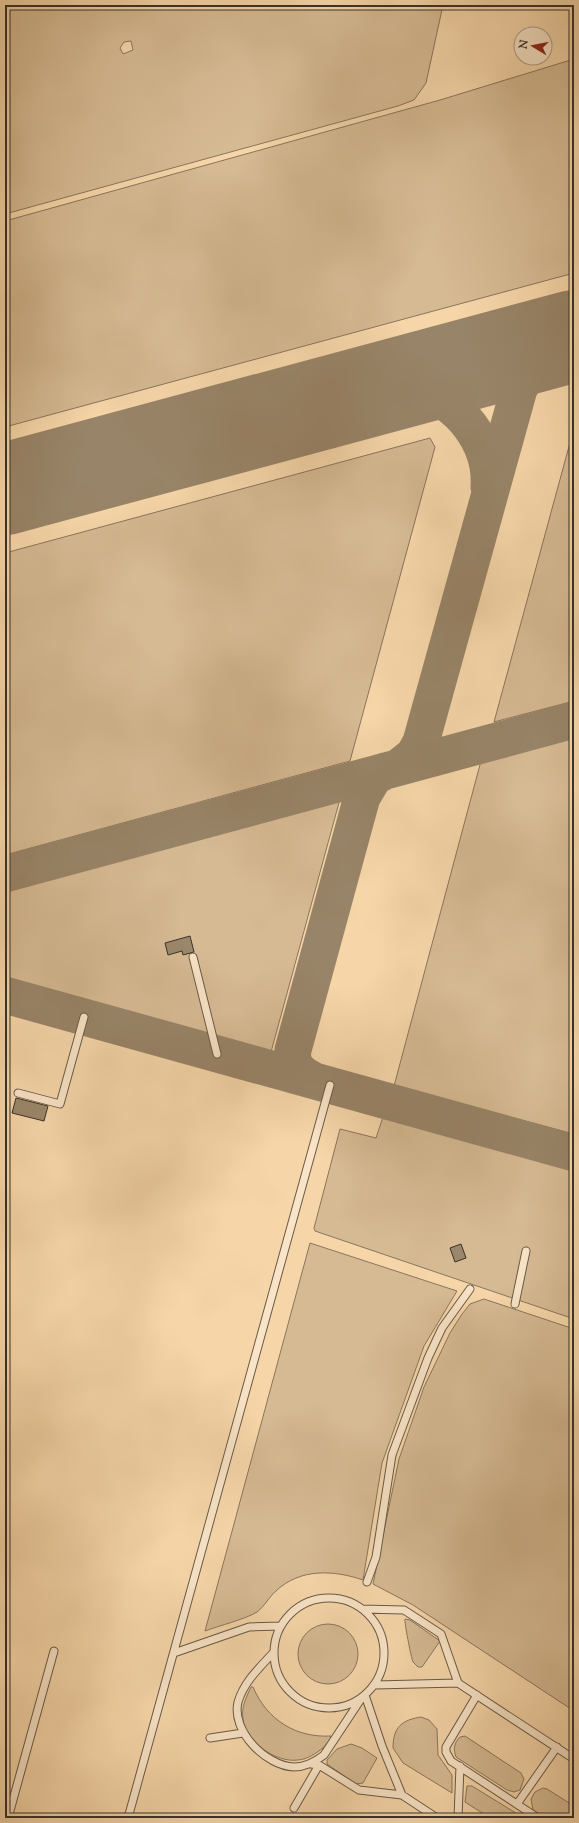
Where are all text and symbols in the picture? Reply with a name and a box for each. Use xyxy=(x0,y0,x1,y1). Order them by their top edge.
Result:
north arrow xyxy=(513,26,553,66)
text: N xyxy=(515,39,533,51)

